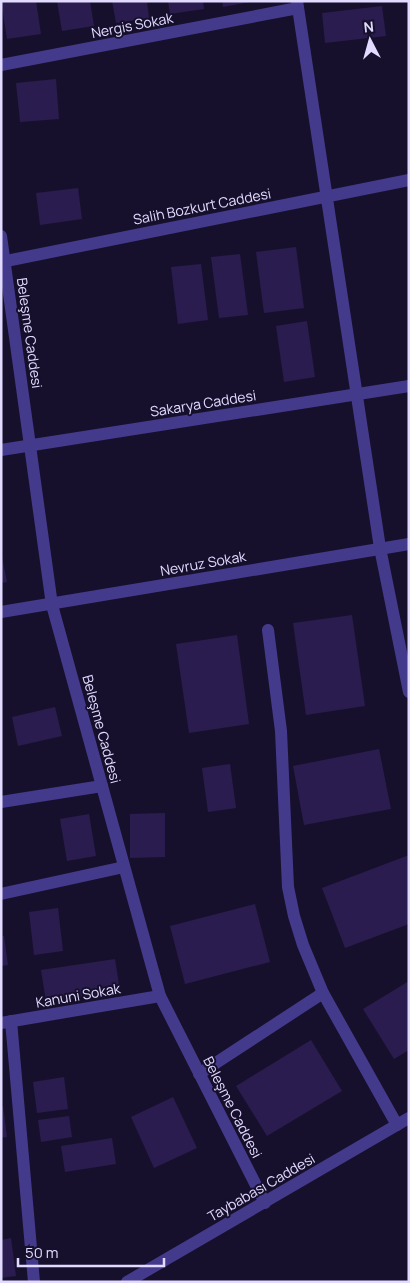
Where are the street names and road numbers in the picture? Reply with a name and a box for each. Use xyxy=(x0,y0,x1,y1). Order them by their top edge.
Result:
street label: Nergis Sokak xyxy=(90,8,175,42)
street label: Salih Bozkurt Caddesi xyxy=(131,183,273,229)
street label: Beleşme Caddesi xyxy=(13,276,47,390)
street label: Sakarya Caddesi xyxy=(149,385,257,421)
street label: Nevruz Sokak xyxy=(159,546,248,580)
street label: Beleşme Caddesi xyxy=(78,673,126,785)
street label: Kanuni Sokak xyxy=(34,978,123,1012)
street label: Beleşme Caddesi xyxy=(199,1053,267,1161)
street label: Taybabası Caddesi xyxy=(204,1149,318,1225)

